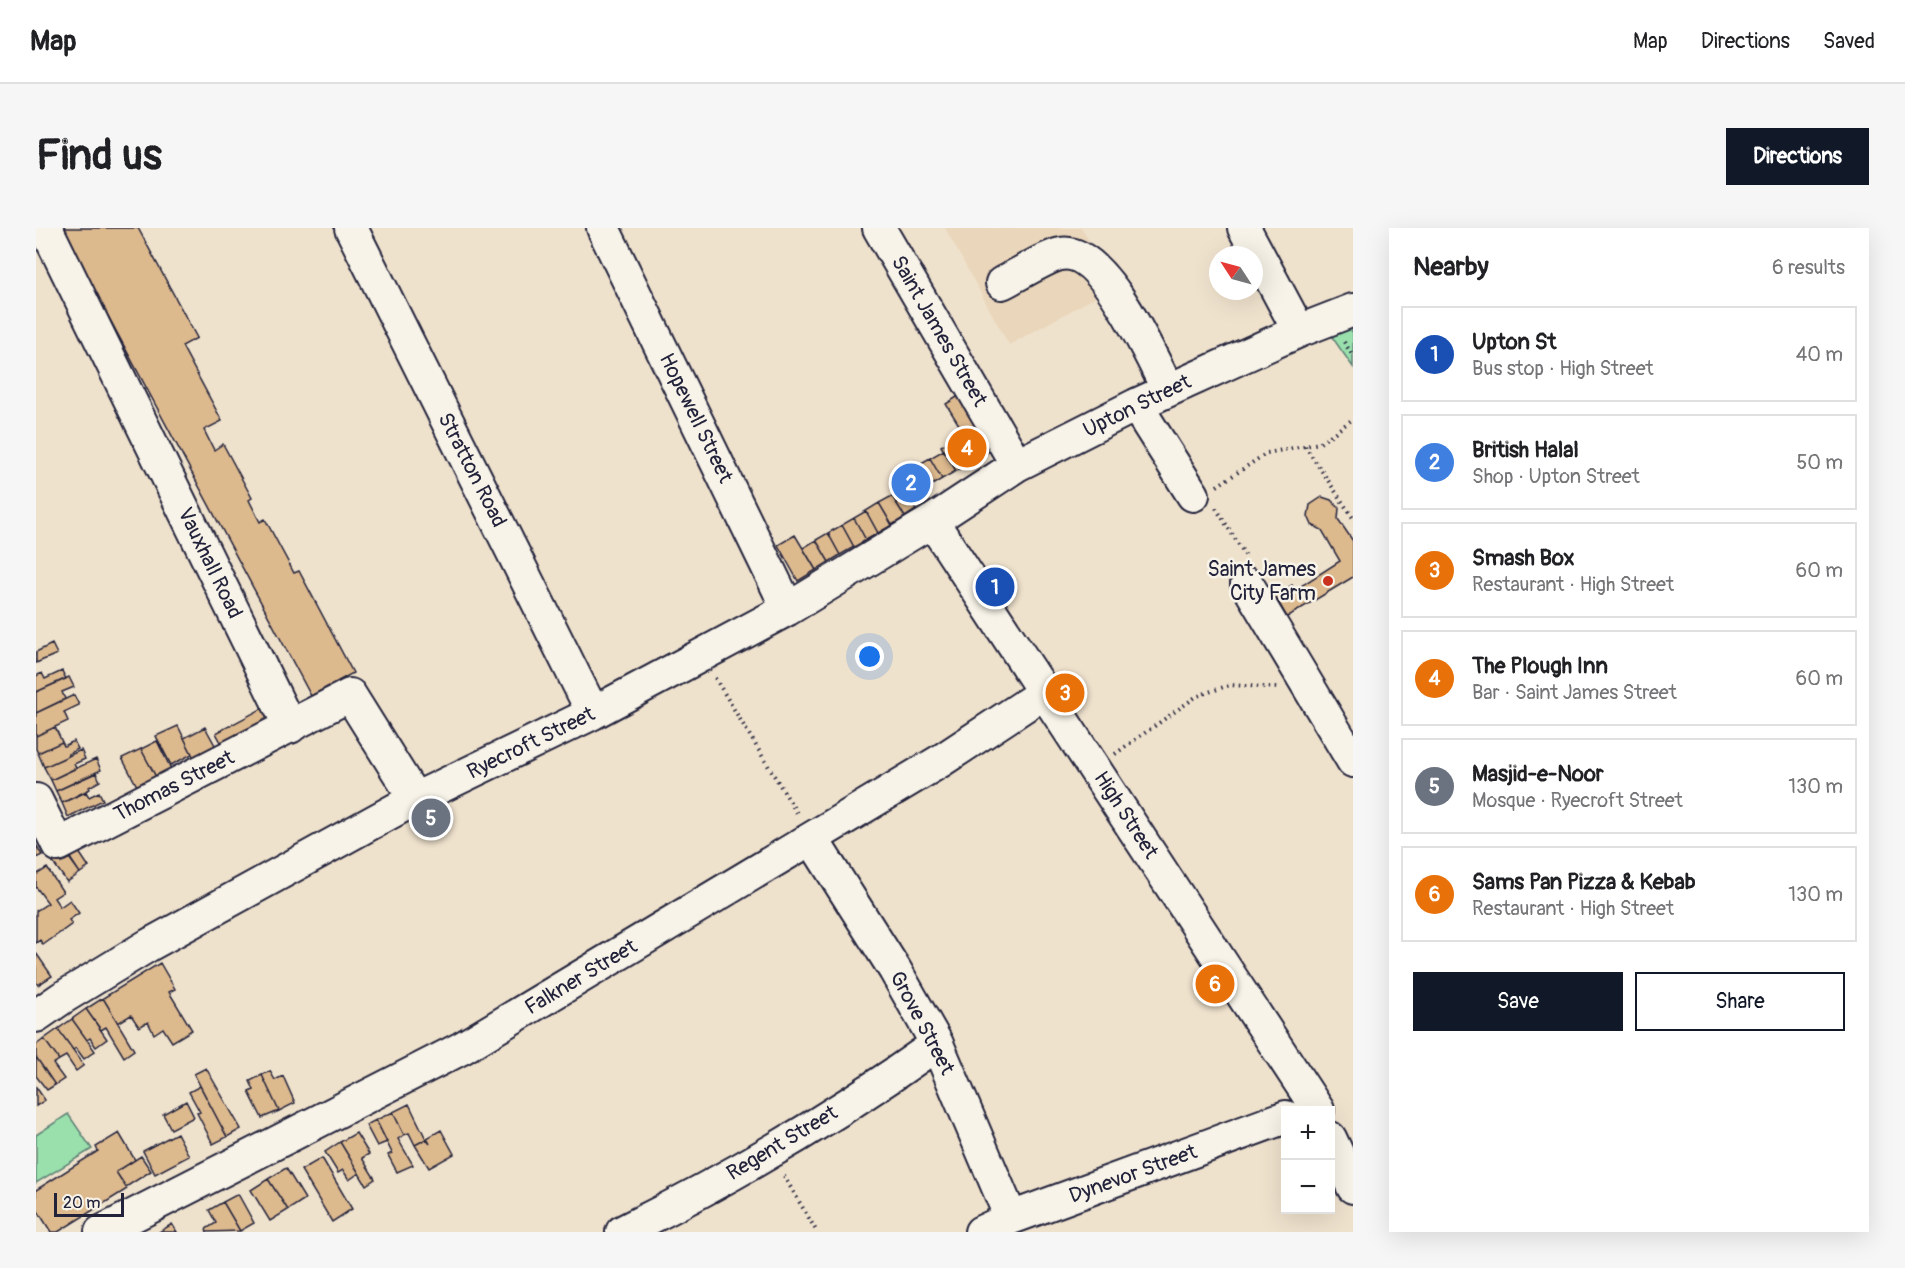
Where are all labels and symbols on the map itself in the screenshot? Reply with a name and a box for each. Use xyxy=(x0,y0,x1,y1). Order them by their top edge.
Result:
north arrow xyxy=(1209,246,1263,300)
street label: Saint James Street xyxy=(885,251,993,412)
street label: Hopewell Street xyxy=(653,349,739,488)
street label: Upton Street xyxy=(1079,368,1196,444)
street label: Stratton Road xyxy=(432,408,512,532)
pin: 4 xyxy=(948,426,986,470)
pin: 2 xyxy=(892,460,930,506)
street label: Vauxhall Road xyxy=(171,503,249,623)
place label: Saint James City Farm xyxy=(1208,556,1317,607)
pin: 1 xyxy=(976,564,1014,610)
marker: Saint James City Farm xyxy=(1321,574,1335,588)
your location xyxy=(855,642,884,671)
pin: 3 xyxy=(1046,670,1084,716)
street label: Ryecroft Street xyxy=(463,700,600,786)
street label: Thomas Street xyxy=(109,744,239,828)
street label: High Street xyxy=(1088,766,1165,864)
pin: 5 xyxy=(412,796,450,840)
street label: Falkner Street xyxy=(520,933,642,1021)
pin: 6 xyxy=(1196,962,1234,1006)
street label: Grove Street xyxy=(883,967,961,1080)
street label: Regent Street xyxy=(722,1099,843,1187)
street label: Dynevor Street xyxy=(1065,1138,1201,1210)
scale bar xyxy=(54,1190,124,1218)

